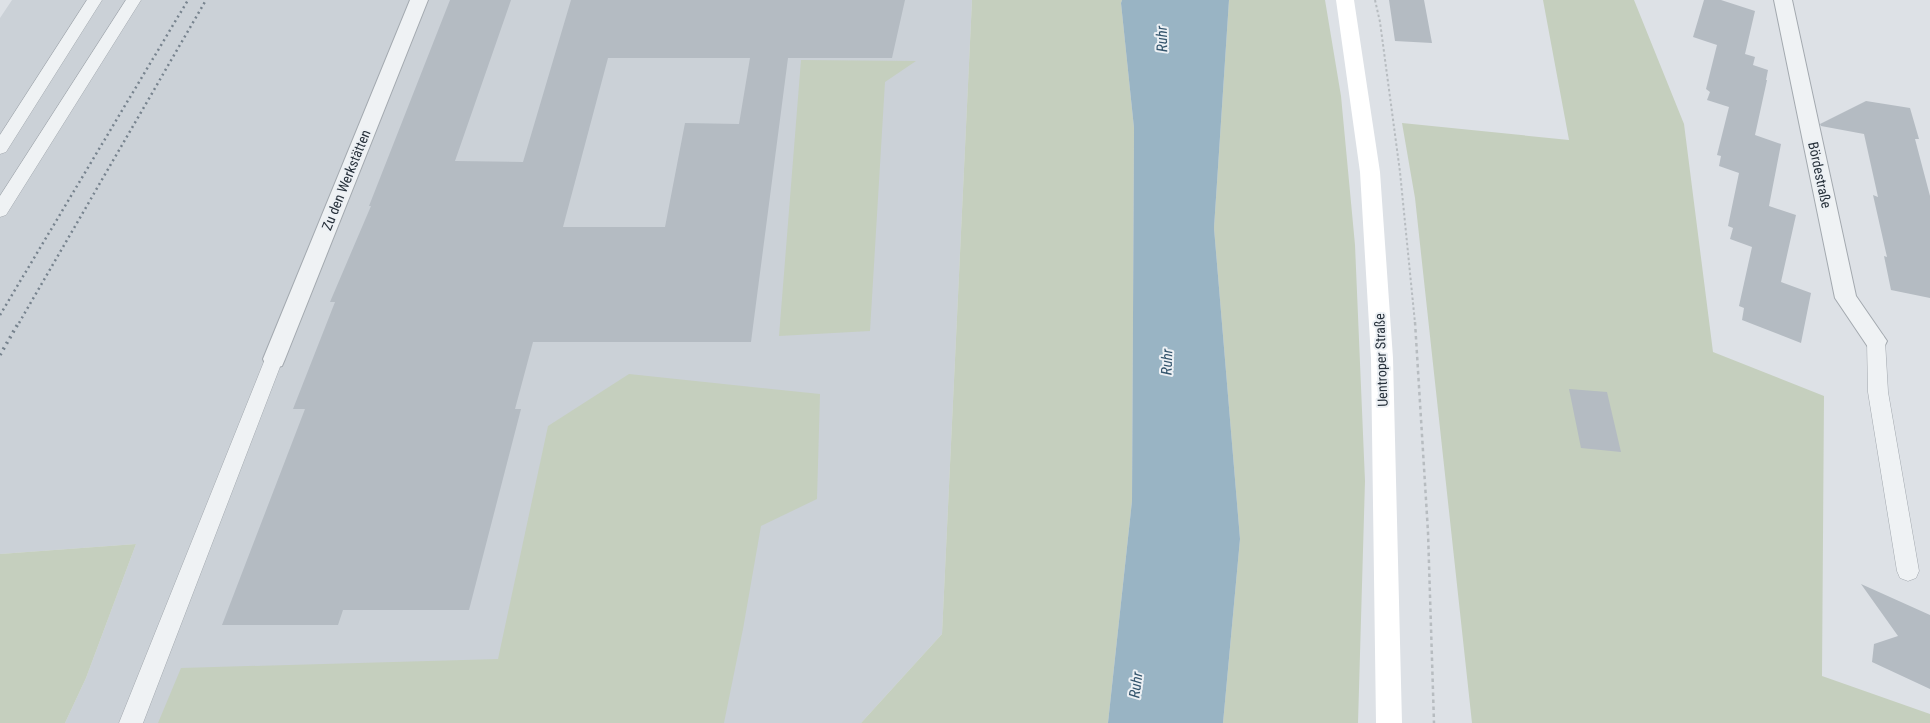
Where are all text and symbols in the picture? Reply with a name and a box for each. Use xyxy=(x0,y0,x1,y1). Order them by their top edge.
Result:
water label: Ruhr xyxy=(1153,25,1171,52)
street label: Zu den Werkstätten xyxy=(319,127,373,233)
street label: Bördestraße xyxy=(1805,140,1835,210)
street label: Uentroper Straße xyxy=(1371,313,1391,407)
water label: Ruhr xyxy=(1158,348,1176,375)
water label: Ruhr xyxy=(1125,670,1147,699)

